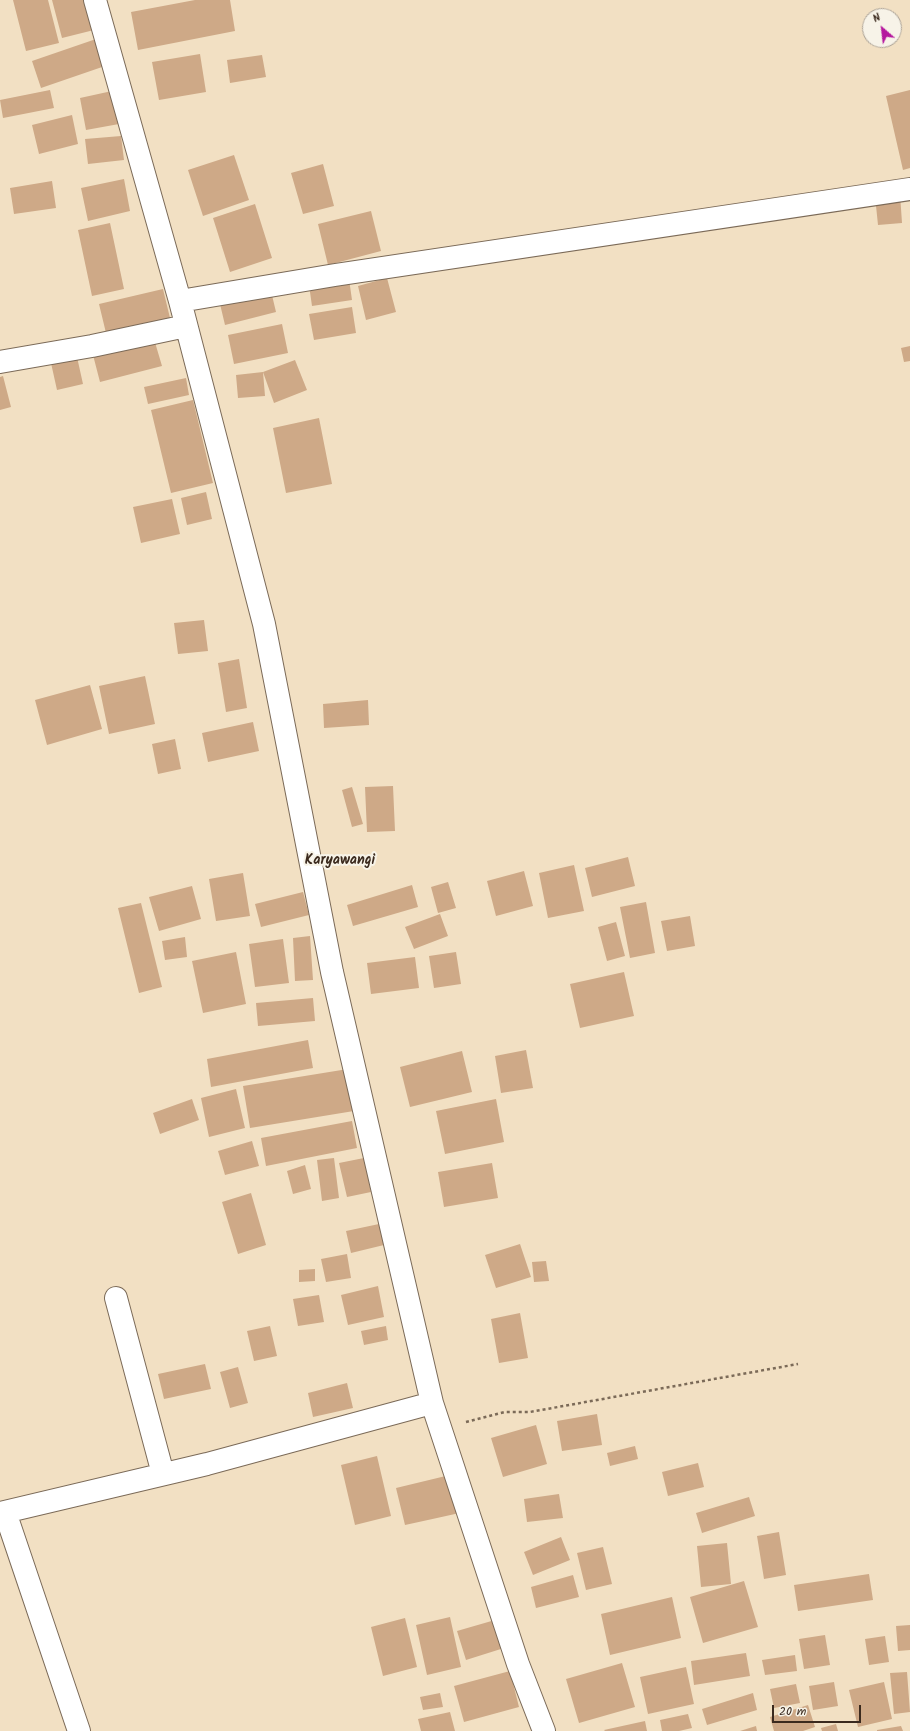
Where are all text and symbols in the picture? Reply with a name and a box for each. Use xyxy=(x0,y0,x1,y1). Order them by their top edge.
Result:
north arrow xyxy=(862,8,902,48)
text: N xyxy=(870,9,884,28)
district label: Karyawangi xyxy=(305,854,375,870)
scale bar xyxy=(774,1697,863,1723)
text: 20 m xyxy=(779,1702,806,1721)

